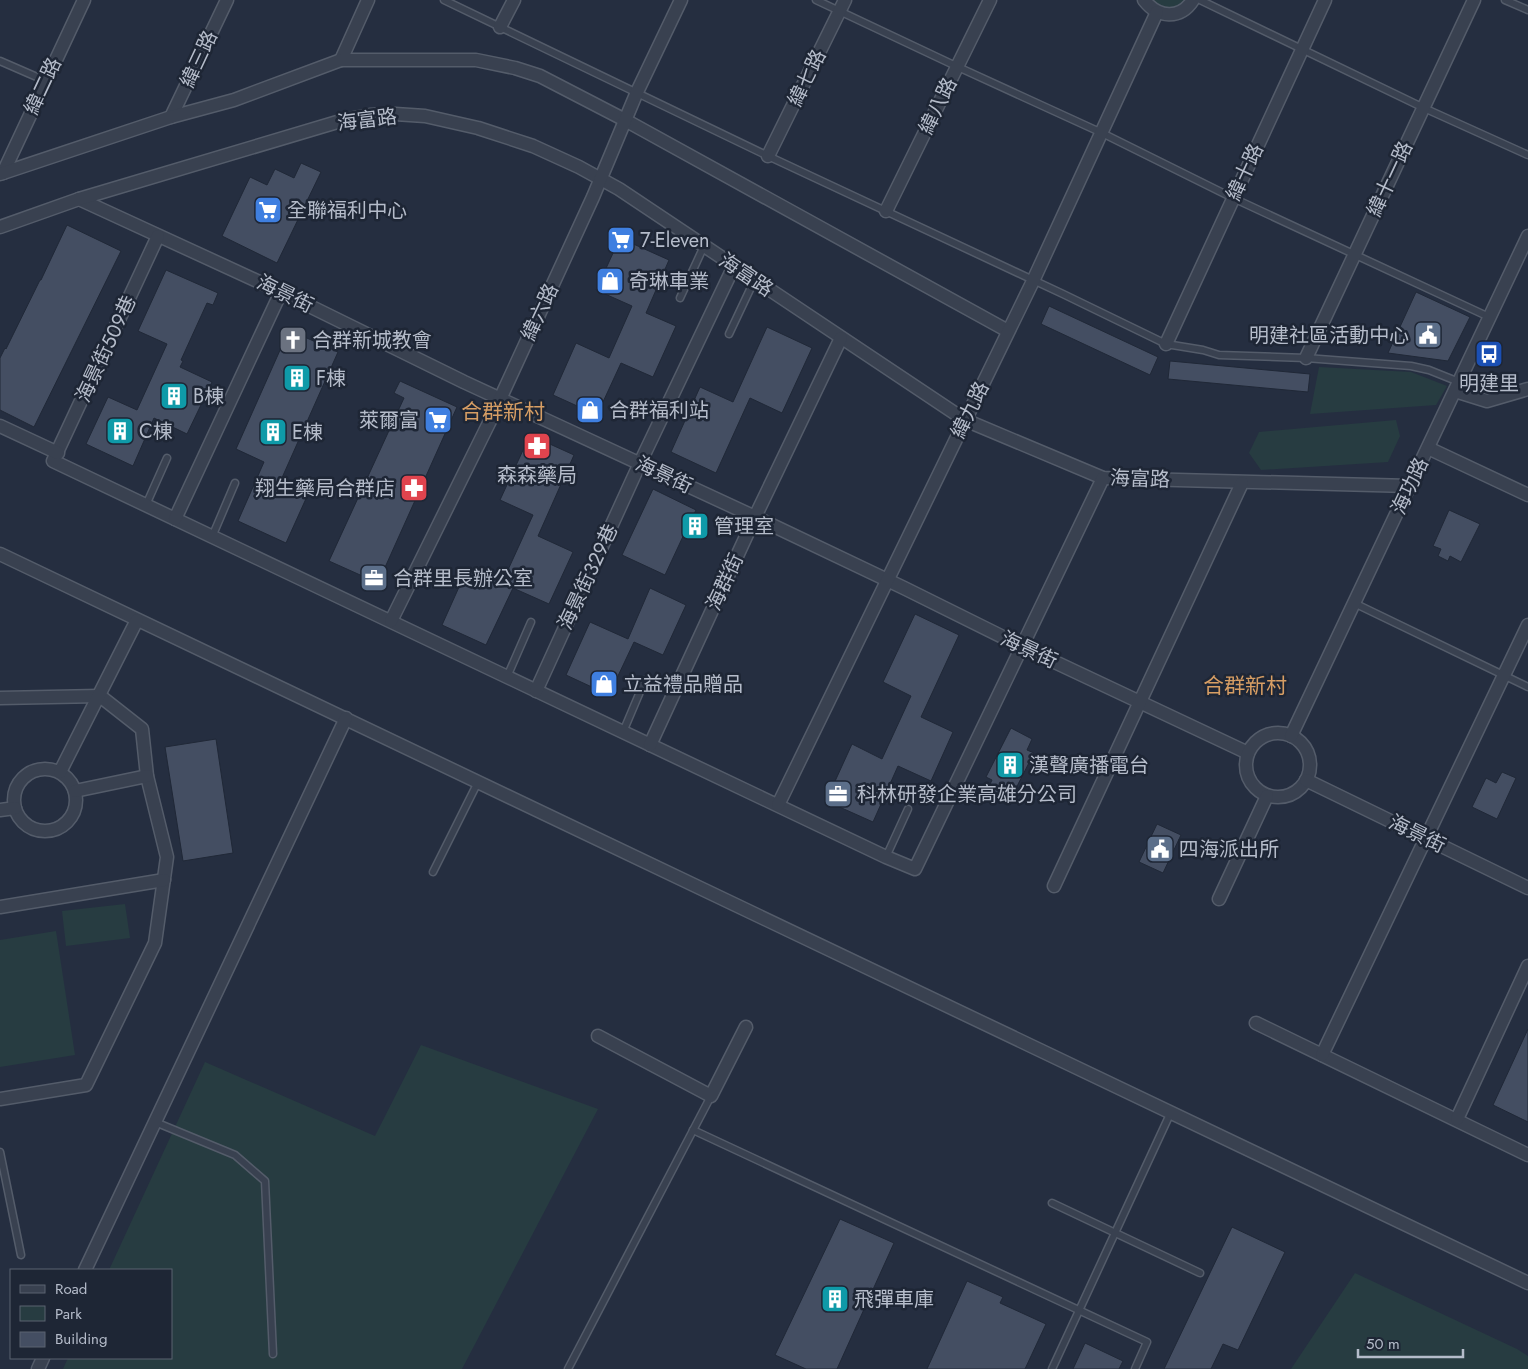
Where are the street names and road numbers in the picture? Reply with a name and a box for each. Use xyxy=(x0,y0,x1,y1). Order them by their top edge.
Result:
street label: 緯三路 xyxy=(173,26,225,92)
street label: 緯七路 xyxy=(781,45,833,111)
street label: 緯二路 xyxy=(17,53,69,119)
street label: 緯八路 xyxy=(912,73,964,139)
street label: 海富路 xyxy=(335,102,399,138)
street label: 緯十一路 xyxy=(1360,137,1420,221)
street label: 緯十路 xyxy=(1219,139,1271,205)
street label: 海富路 xyxy=(713,246,779,304)
street label: 海景街 xyxy=(252,268,318,320)
street label: 緯六路 xyxy=(514,279,566,345)
street label: 海景街509巷 xyxy=(69,291,143,407)
street label: 緯九路 xyxy=(944,377,996,443)
street label: 海景街 xyxy=(631,449,697,501)
street label: 海功路 xyxy=(1384,453,1436,519)
street label: 海富路 xyxy=(1110,463,1170,495)
street label: 海景街329巷 xyxy=(551,519,625,635)
street label: 海群街 xyxy=(699,549,751,615)
street label: 海景街 xyxy=(996,624,1062,676)
street label: 海景街 xyxy=(1384,808,1450,860)

